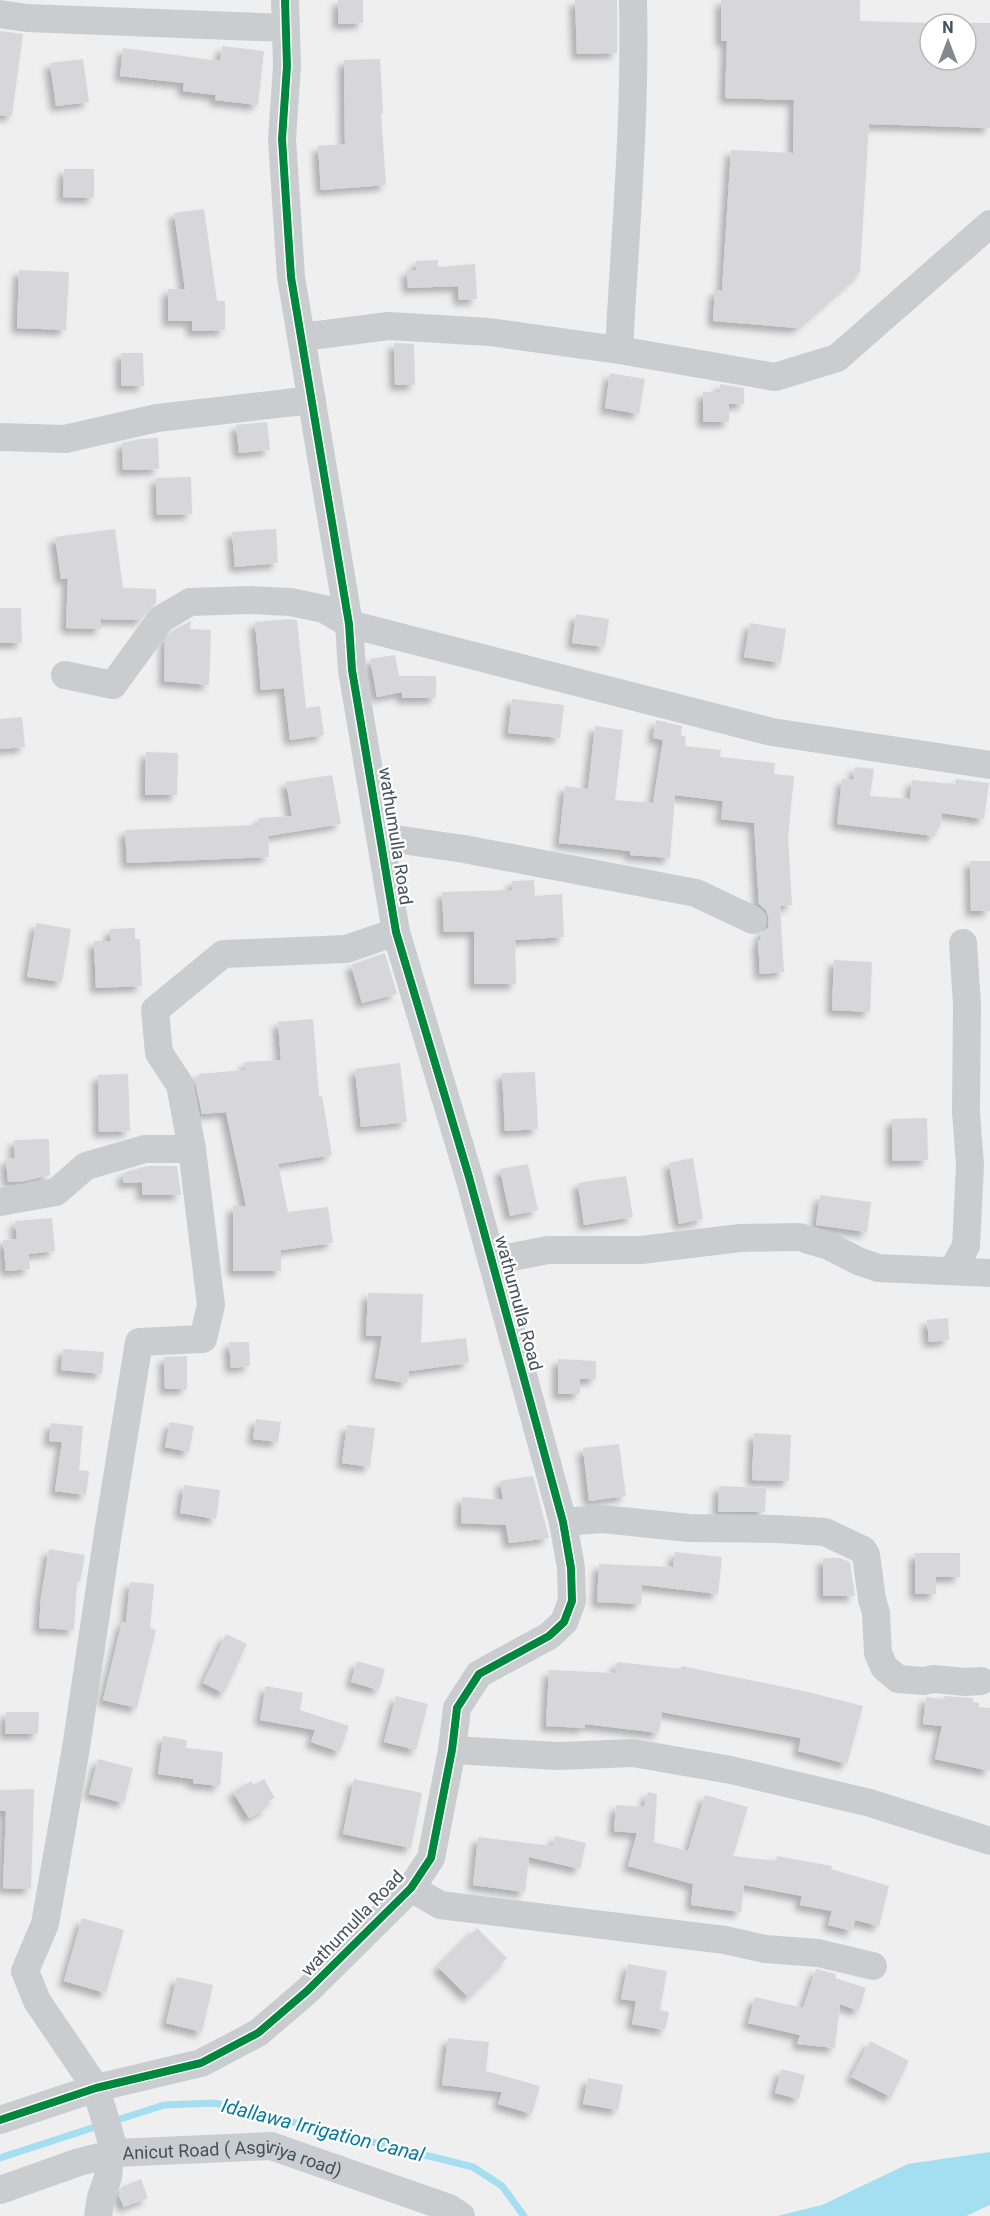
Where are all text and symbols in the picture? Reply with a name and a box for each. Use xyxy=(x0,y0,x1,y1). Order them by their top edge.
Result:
north arrow xyxy=(918,12,978,72)
text: N xyxy=(942,18,954,37)
street label: wathumulla Road xyxy=(375,766,417,906)
street label: wathumulla Road xyxy=(491,1233,547,1373)
street label: wathumulla Road xyxy=(296,1866,408,1980)
water label: Idallawa Irrigation Canal xyxy=(219,2093,427,2167)
street label: Anicut Road ( Asgiriya road) xyxy=(122,2136,345,2181)

